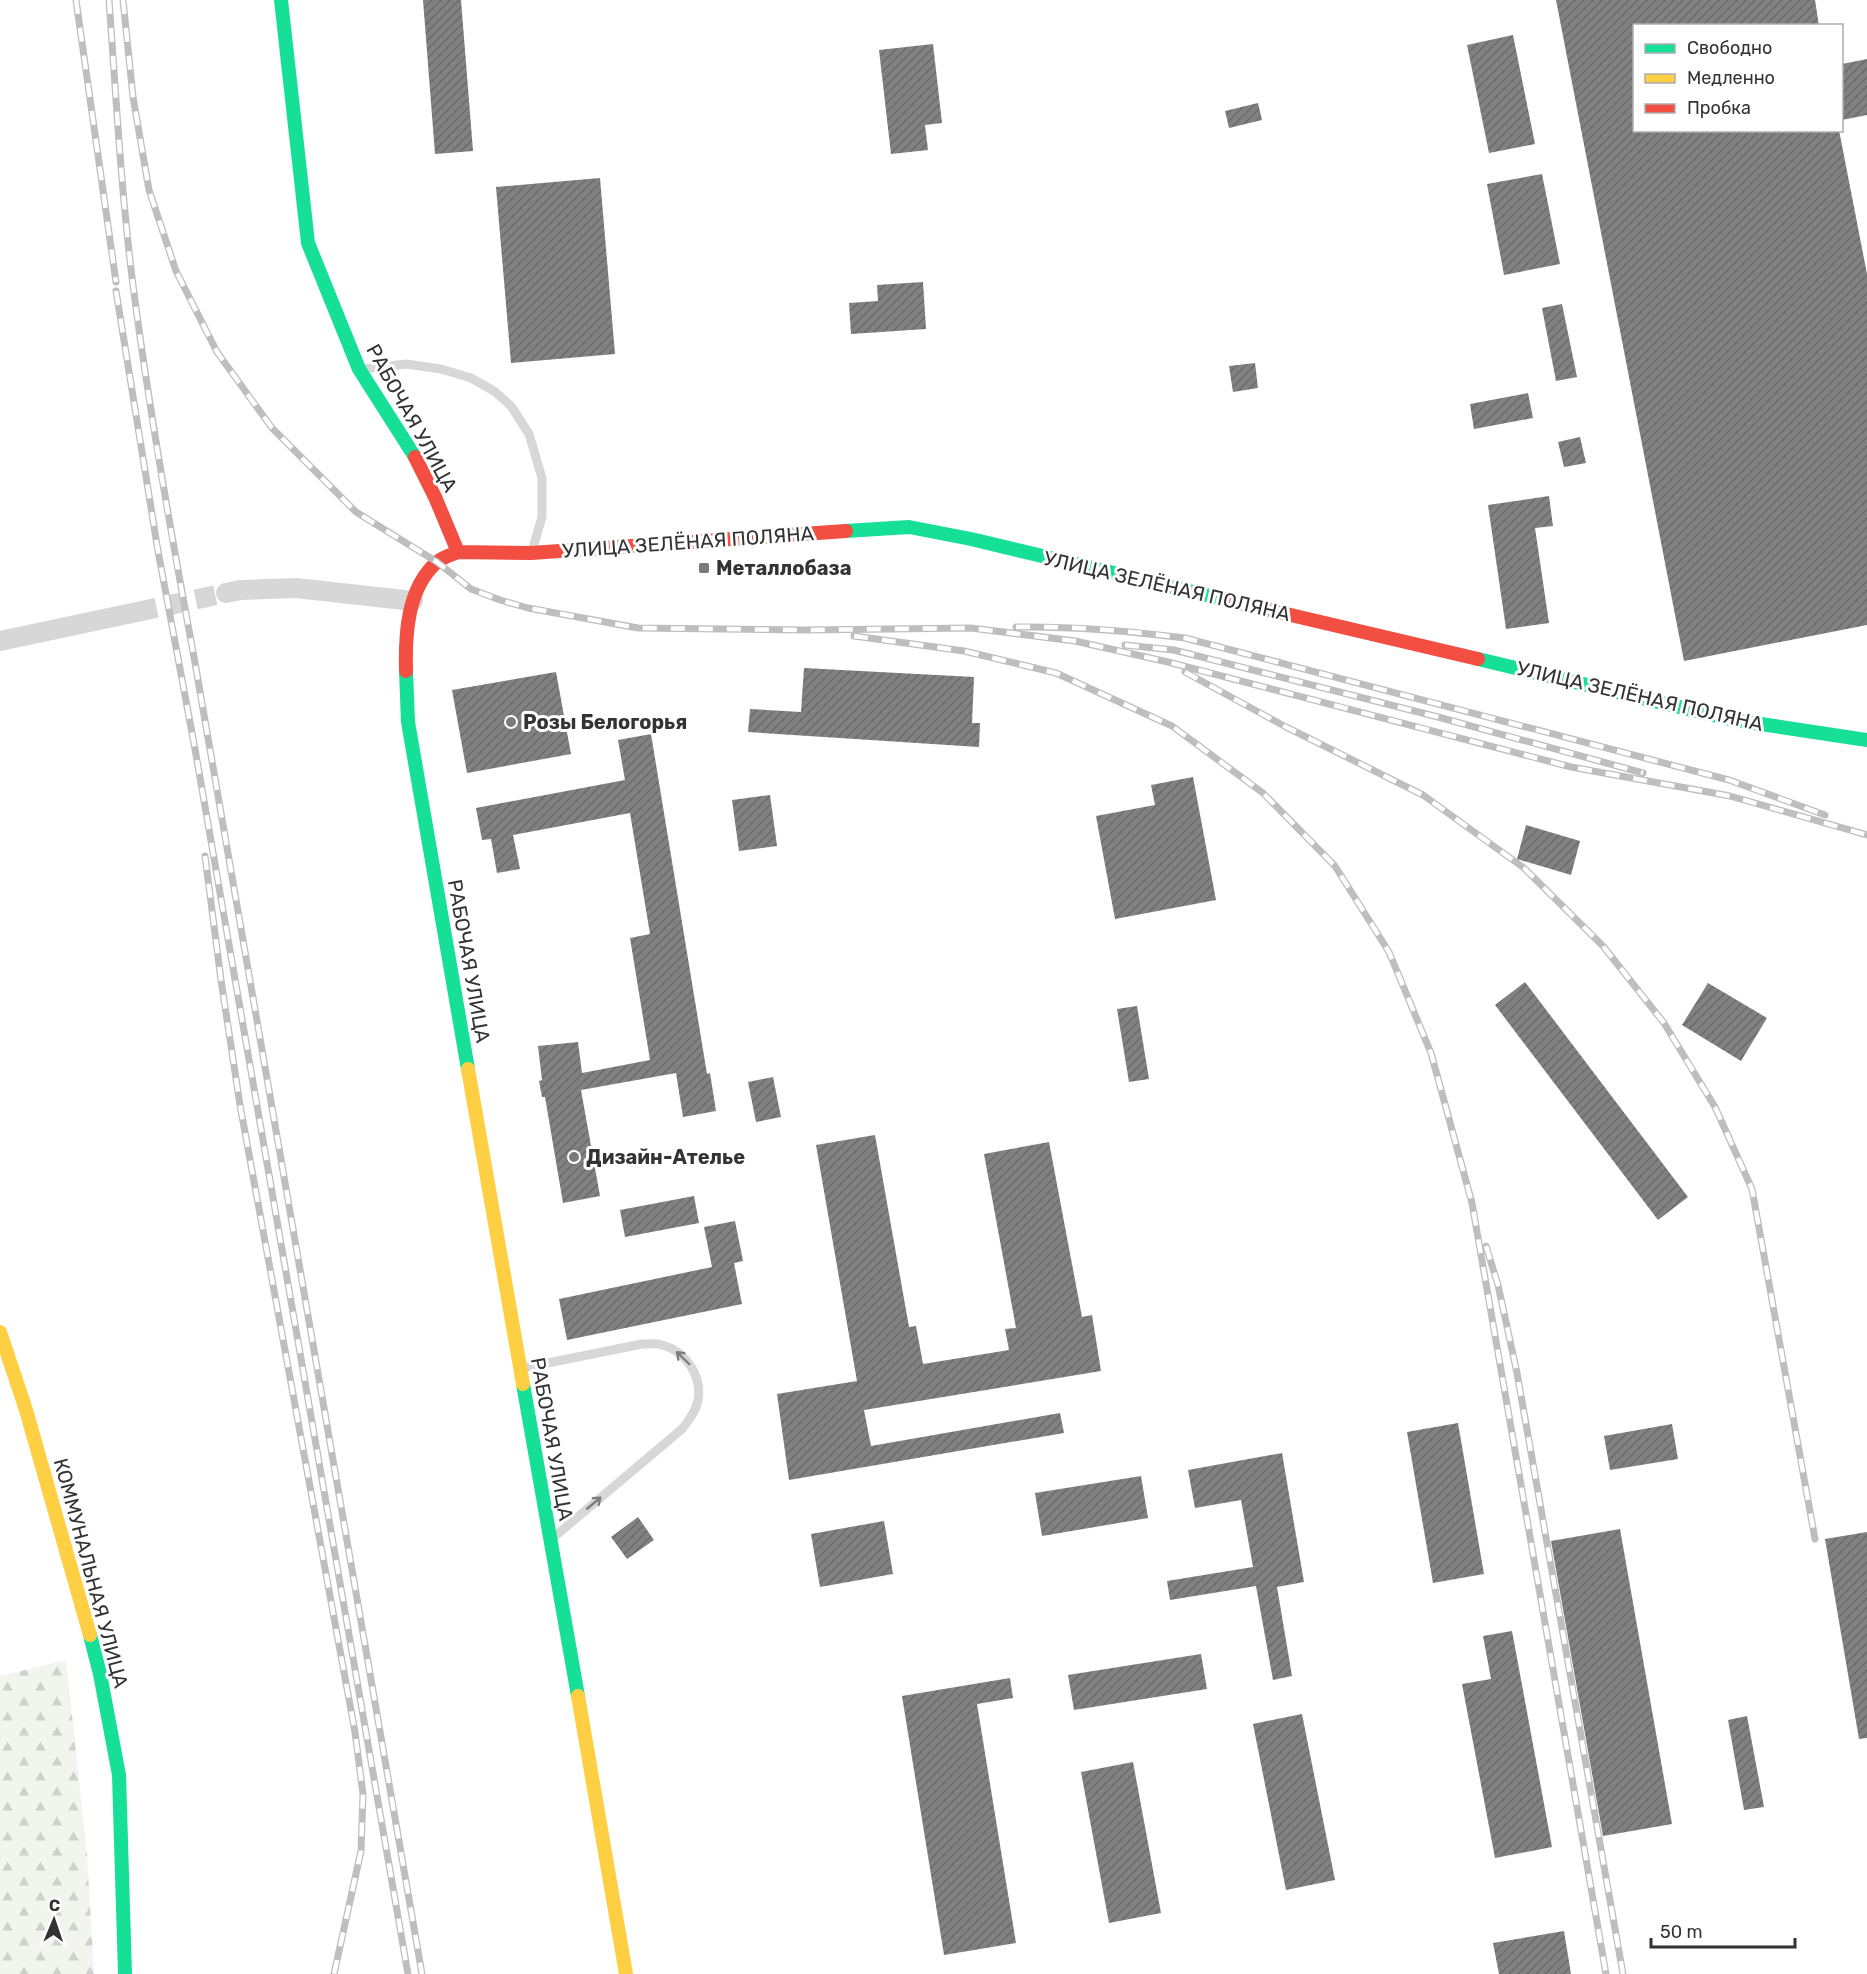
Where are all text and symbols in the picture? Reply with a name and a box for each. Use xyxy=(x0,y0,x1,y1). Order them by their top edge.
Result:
legend xyxy=(1633,24,1843,132)
text: Свободно xyxy=(1687,37,1772,59)
text: Медленно xyxy=(1687,67,1775,89)
text: Пробка xyxy=(1687,97,1751,119)
street label: РАБОЧАЯ УЛИЦА xyxy=(361,340,463,496)
street label: УЛИЦА ЗЕЛЁНАЯ ПОЛЯНА xyxy=(561,521,815,563)
street label: УЛИЦА ЗЕЛЁНАЯ ПОЛЯНА xyxy=(1041,546,1293,626)
place label: Металлобаза xyxy=(716,556,851,580)
marker: Металлобаза xyxy=(697,561,711,575)
street label: УЛИЦА ЗЕЛЁНАЯ ПОЛЯНА xyxy=(1514,656,1766,736)
place label: Розы Белогорья xyxy=(523,710,687,734)
marker: Розы Белогорья xyxy=(504,715,518,729)
street label: РАБОЧАЯ УЛИЦА xyxy=(443,878,495,1044)
place label: Дизайн-Ателье xyxy=(586,1145,745,1169)
marker: Дизайн-Ателье xyxy=(567,1150,581,1164)
one-way arrow xyxy=(676,1351,691,1366)
street label: РАБОЧАЯ УЛИЦА xyxy=(526,1356,578,1522)
street label: КОММУНАЛЬНАЯ УЛИЦА xyxy=(49,1455,133,1691)
one-way arrow xyxy=(586,1496,601,1510)
north arrow xyxy=(24,1890,84,1950)
text: С xyxy=(49,1896,60,1915)
scale bar xyxy=(1651,1911,1795,1949)
text: 50 m xyxy=(1660,1921,1703,1943)

